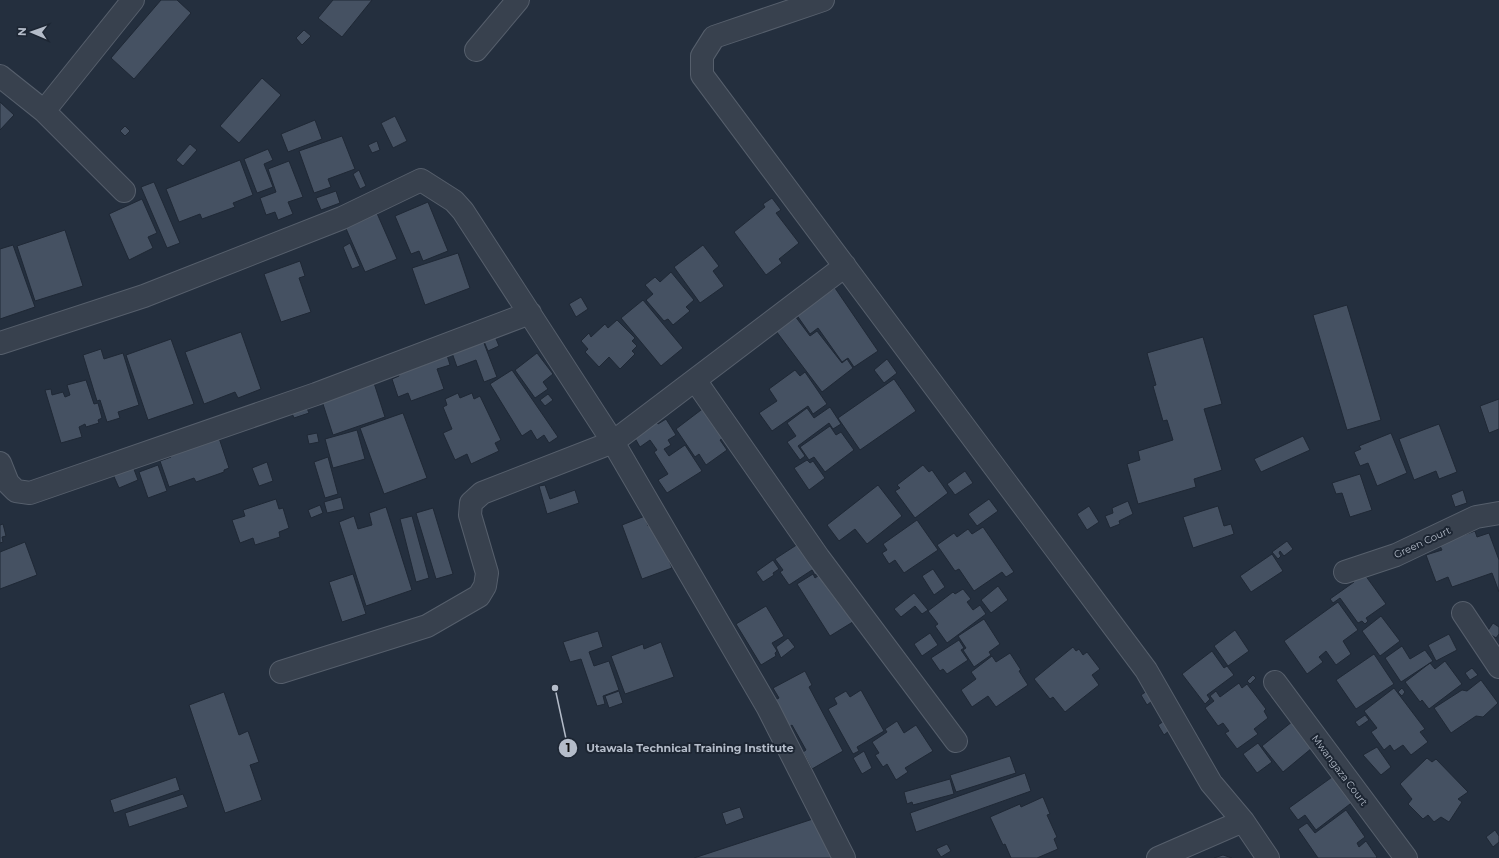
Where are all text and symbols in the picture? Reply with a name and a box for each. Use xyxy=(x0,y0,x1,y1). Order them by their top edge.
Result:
north arrow xyxy=(12,12,52,52)
text: N xyxy=(15,27,29,36)
street label: Green Court xyxy=(1392,524,1453,561)
street label: Mwangaza Court xyxy=(1309,732,1370,808)
callout: Utawala Technical Training Institute xyxy=(558,736,802,759)
text: 1 xyxy=(566,740,570,755)
text: Utawala Technical Training Institute xyxy=(586,741,794,755)

